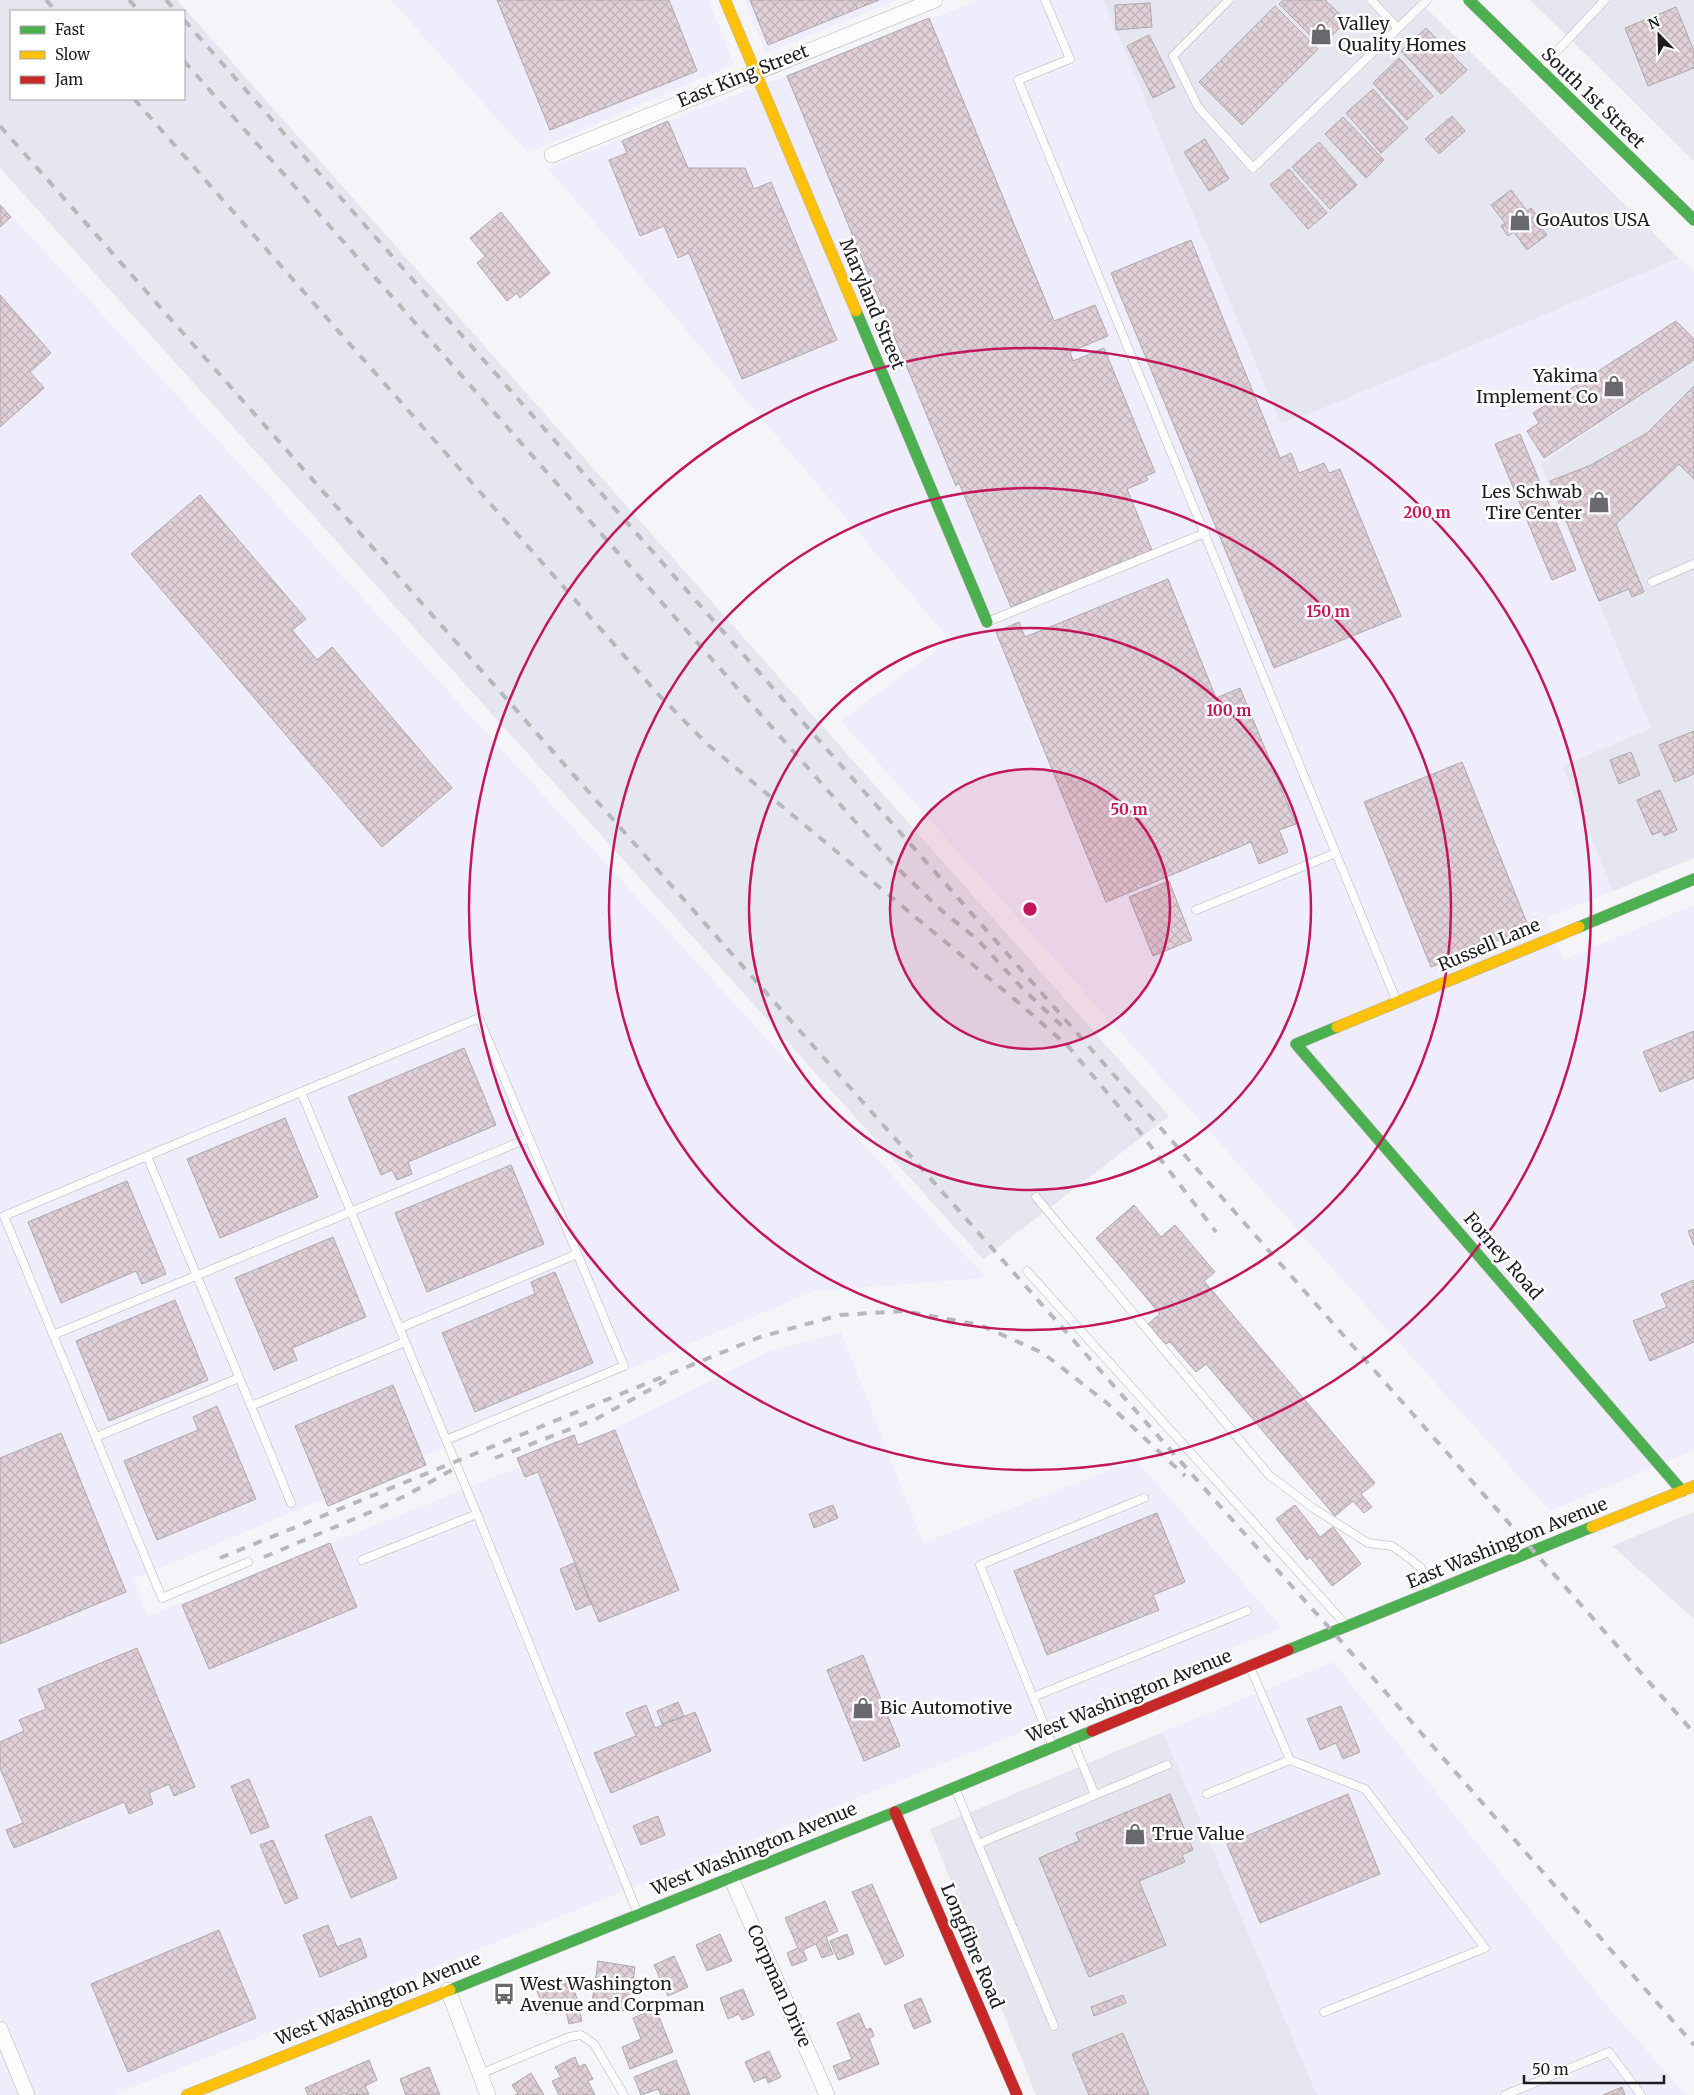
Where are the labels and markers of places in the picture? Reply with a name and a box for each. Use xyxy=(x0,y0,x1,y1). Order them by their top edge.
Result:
place label: Valley Quality Homes xyxy=(1337,12,1466,56)
shop icon: Valley Quality Homes xyxy=(1308,21,1334,47)
shop icon: GoAutos USA xyxy=(1507,207,1533,233)
place label: GoAutos USA xyxy=(1536,208,1650,231)
place label: Yakima Implement Co xyxy=(1476,364,1598,408)
shop icon: Yakima Implement Co xyxy=(1601,373,1627,399)
place label: Les Schwab Tire Center xyxy=(1481,480,1582,524)
shop icon: Les Schwab Tire Center xyxy=(1586,489,1612,515)
centre of rings xyxy=(1021,900,1039,918)
shop icon: Bic Automotive xyxy=(850,1695,876,1721)
place label: Bic Automotive xyxy=(880,1696,1012,1719)
shop icon: True Value xyxy=(1122,1821,1148,1847)
place label: True Value xyxy=(1152,1822,1244,1845)
place label: West Washington Avenue and Corpman xyxy=(519,1972,705,2016)
bus stop icon: West Washington Avenue and Corpman xyxy=(491,1981,517,2007)

